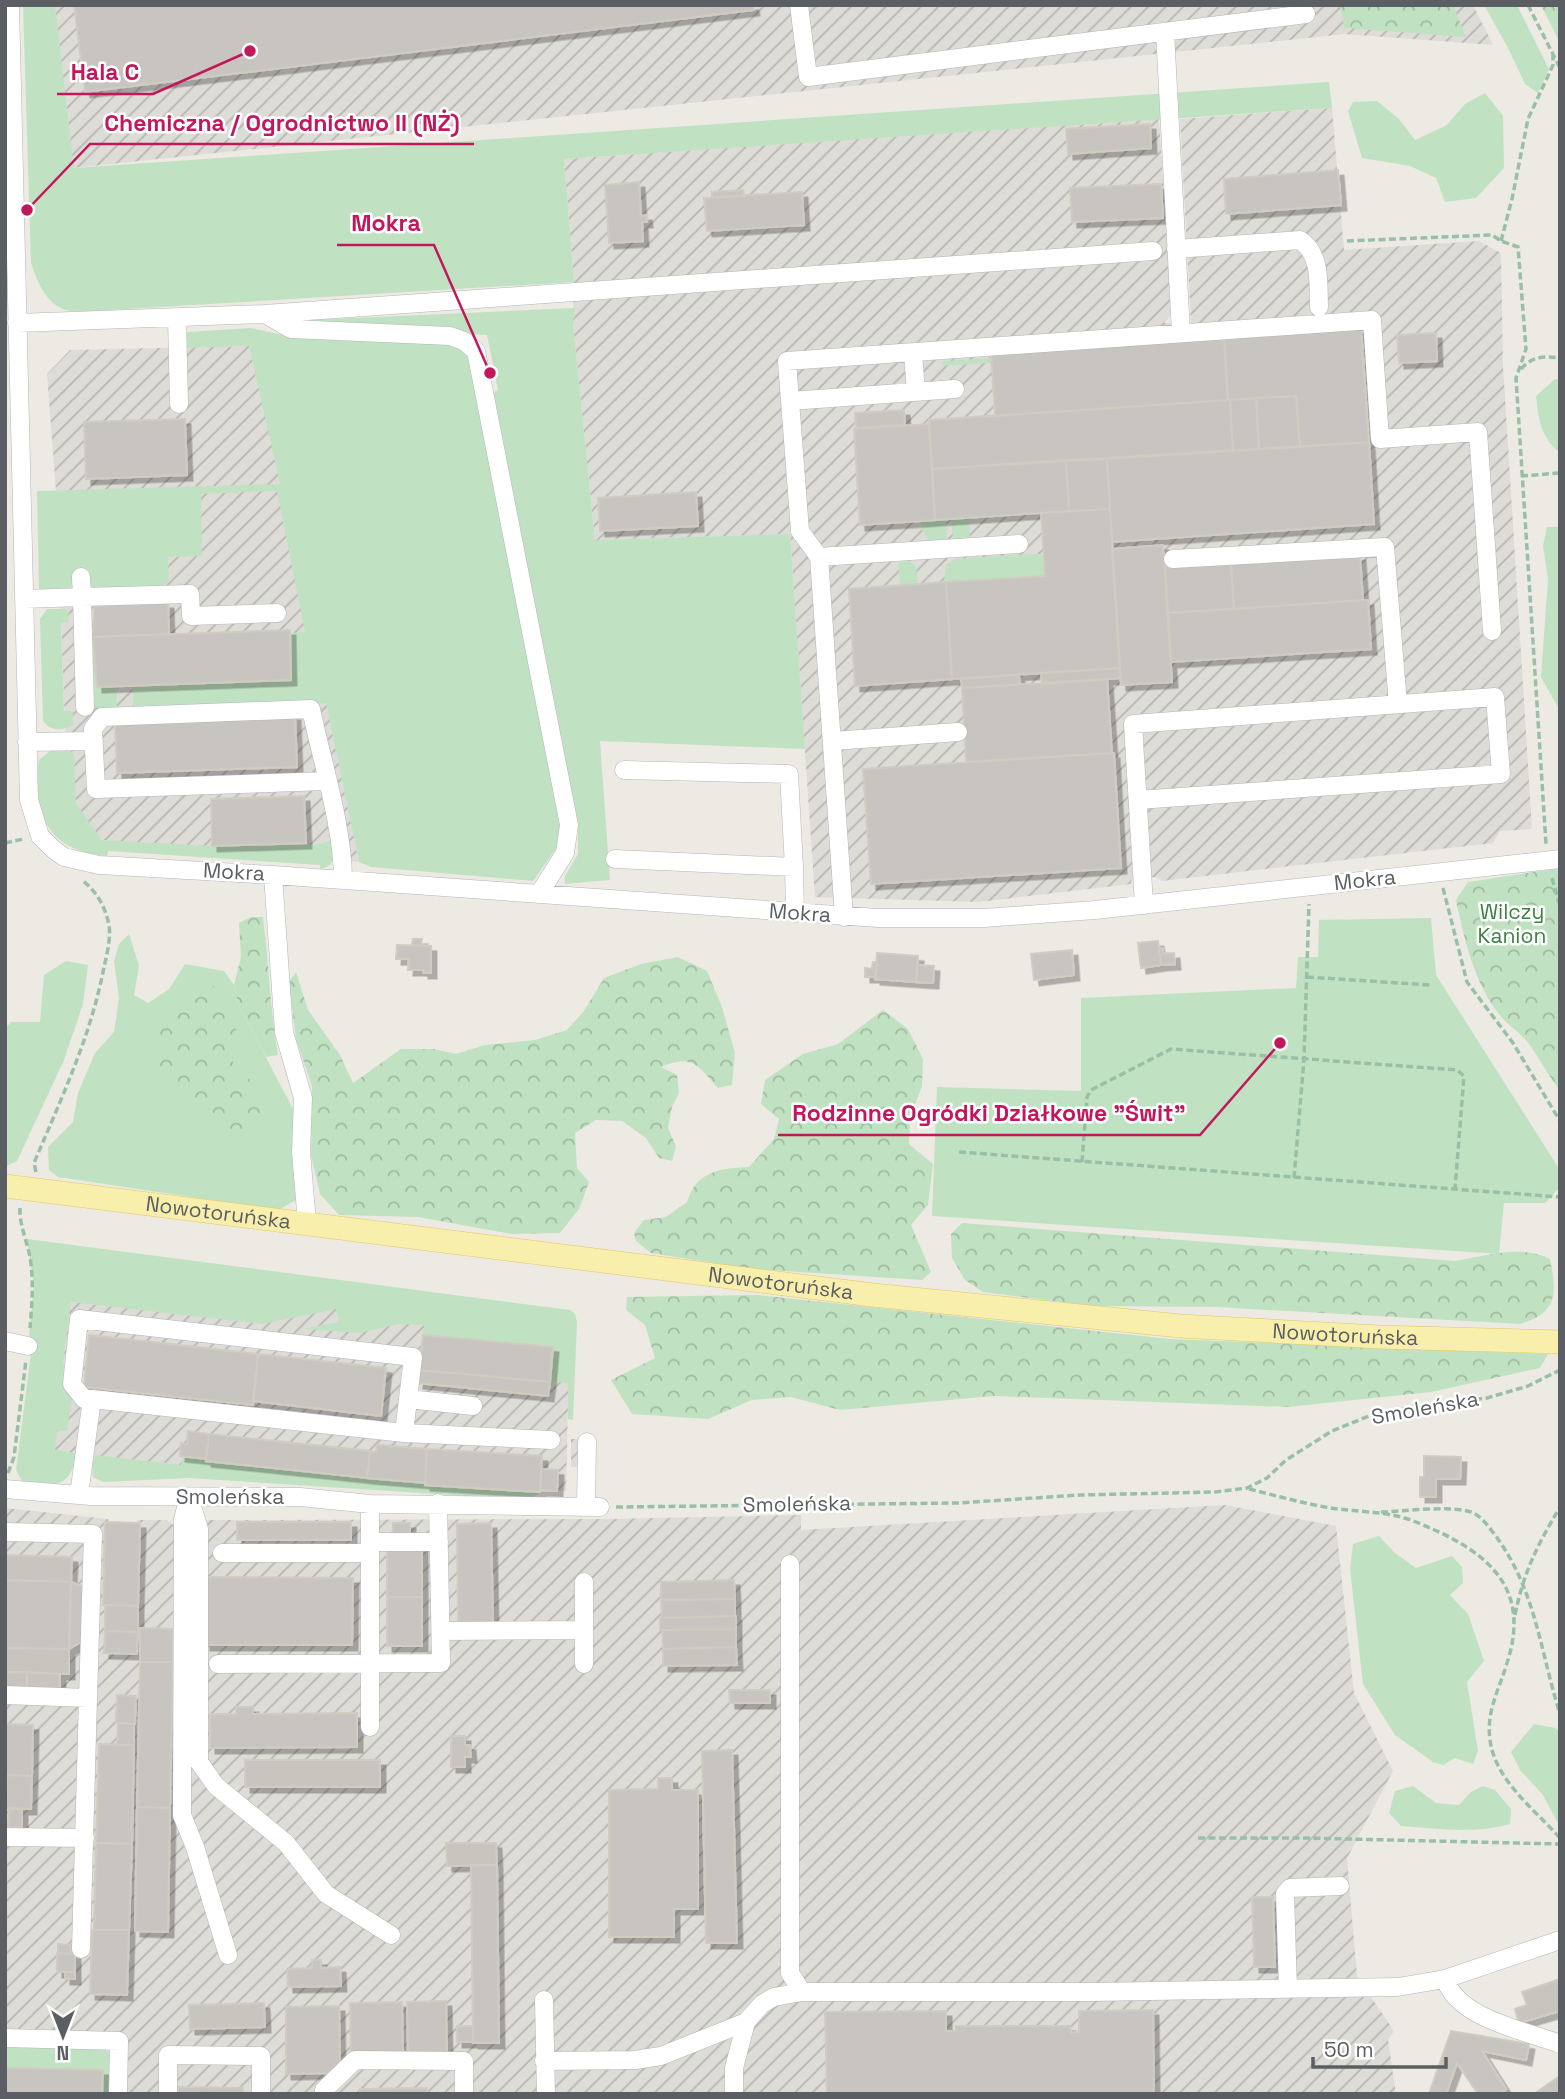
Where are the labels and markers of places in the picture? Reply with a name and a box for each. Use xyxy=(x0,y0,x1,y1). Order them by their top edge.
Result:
callout: Hala C xyxy=(57,50,153,94)
callout: Chemiczna / Ogrodnictwo II (NŻ) xyxy=(90,100,474,144)
callout: Mokra xyxy=(337,201,434,245)
callout: Rodzinne Ogródki Działkowe "Świt" xyxy=(778,1091,1200,1135)

